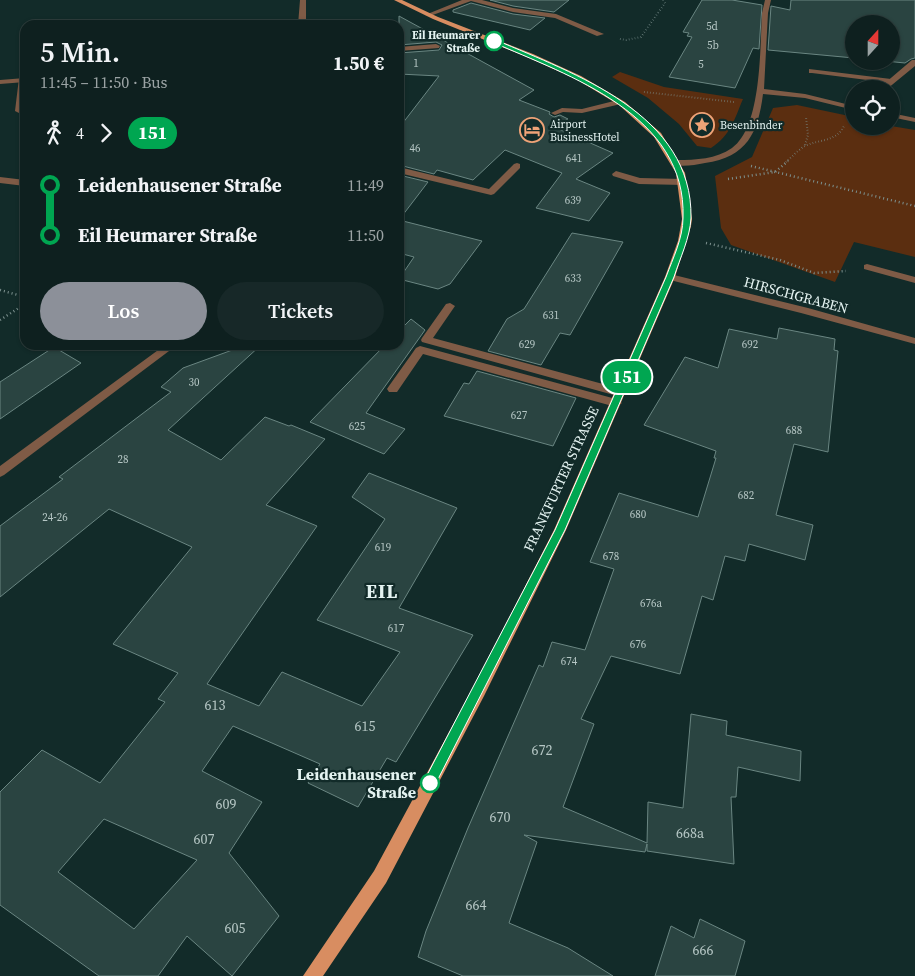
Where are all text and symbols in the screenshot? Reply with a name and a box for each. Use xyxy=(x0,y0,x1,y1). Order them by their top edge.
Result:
north arrow xyxy=(845,15,900,70)
map controls xyxy=(845,15,900,135)
house number: 5d xyxy=(706,19,719,34)
place label: Eil Heumarer Straße xyxy=(412,28,481,56)
marker: Eil Heumarer Straße xyxy=(484,31,504,51)
text: 5 Min. xyxy=(40,33,120,71)
house number: 5b xyxy=(707,38,719,53)
text: 1.50 € xyxy=(333,50,384,76)
house number: 1 xyxy=(413,56,419,71)
house number: 5 xyxy=(698,57,704,72)
text: 11:45 – 11:50 · Bus xyxy=(40,71,168,93)
button: locate xyxy=(845,80,900,135)
place icon: Besenbinder xyxy=(689,112,715,138)
hotel icon: Airport BusinessHotel xyxy=(519,117,545,143)
place label: Airport BusinessHotel xyxy=(550,117,620,145)
place label: Besenbinder xyxy=(720,118,783,133)
icon: walk xyxy=(40,119,68,147)
icon: forward xyxy=(92,119,120,147)
text: 151 xyxy=(138,120,167,145)
text: 4 xyxy=(76,122,84,144)
house number: 46 xyxy=(410,141,421,156)
house number: 641 xyxy=(566,151,582,166)
text: Leidenhausener Straße xyxy=(78,172,282,198)
text: 11:49 xyxy=(347,174,384,196)
house number: 639 xyxy=(565,193,581,208)
text: Eil Heumarer Straße xyxy=(78,222,257,248)
text: 11:50 xyxy=(347,224,384,246)
house number: 633 xyxy=(565,271,582,286)
street label: HIRSCHGRABEN xyxy=(742,271,850,319)
button: Los xyxy=(40,282,207,340)
button: Tickets xyxy=(217,282,384,340)
house number: 631 xyxy=(543,308,559,323)
house number: 629 xyxy=(519,337,535,352)
house number: 692 xyxy=(742,337,759,352)
line badge: 151 xyxy=(598,361,656,393)
text: 151 xyxy=(612,364,642,389)
house number: 30 xyxy=(189,375,200,390)
street label: FRANKFURTER STRASSE xyxy=(518,403,604,555)
house number: 627 xyxy=(511,408,528,423)
house number: 625 xyxy=(349,419,366,434)
house number: 688 xyxy=(786,423,802,438)
house number: 28 xyxy=(118,452,129,467)
house number: 682 xyxy=(738,488,755,503)
house number: 680 xyxy=(630,507,647,522)
house number: 24-26 xyxy=(42,510,68,525)
house number: 619 xyxy=(375,540,391,555)
house number: 678 xyxy=(603,549,619,564)
district label: EIL xyxy=(366,578,398,604)
house number: 676a xyxy=(640,596,662,611)
house number: 617 xyxy=(388,621,405,636)
house number: 676 xyxy=(630,637,647,652)
house number: 674 xyxy=(561,654,578,669)
house number: 613 xyxy=(205,695,226,715)
house number: 615 xyxy=(355,716,376,736)
house number: 672 xyxy=(532,740,553,760)
place label: Leidenhausener Straße xyxy=(297,763,417,803)
marker: Leidenhausener Straße xyxy=(420,773,440,793)
house number: 609 xyxy=(216,794,237,814)
house number: 670 xyxy=(490,807,511,827)
house number: 668a xyxy=(676,823,705,843)
house number: 607 xyxy=(194,829,215,849)
house number: 664 xyxy=(466,895,487,915)
house number: 605 xyxy=(225,918,246,938)
house number: 666 xyxy=(693,940,714,960)

